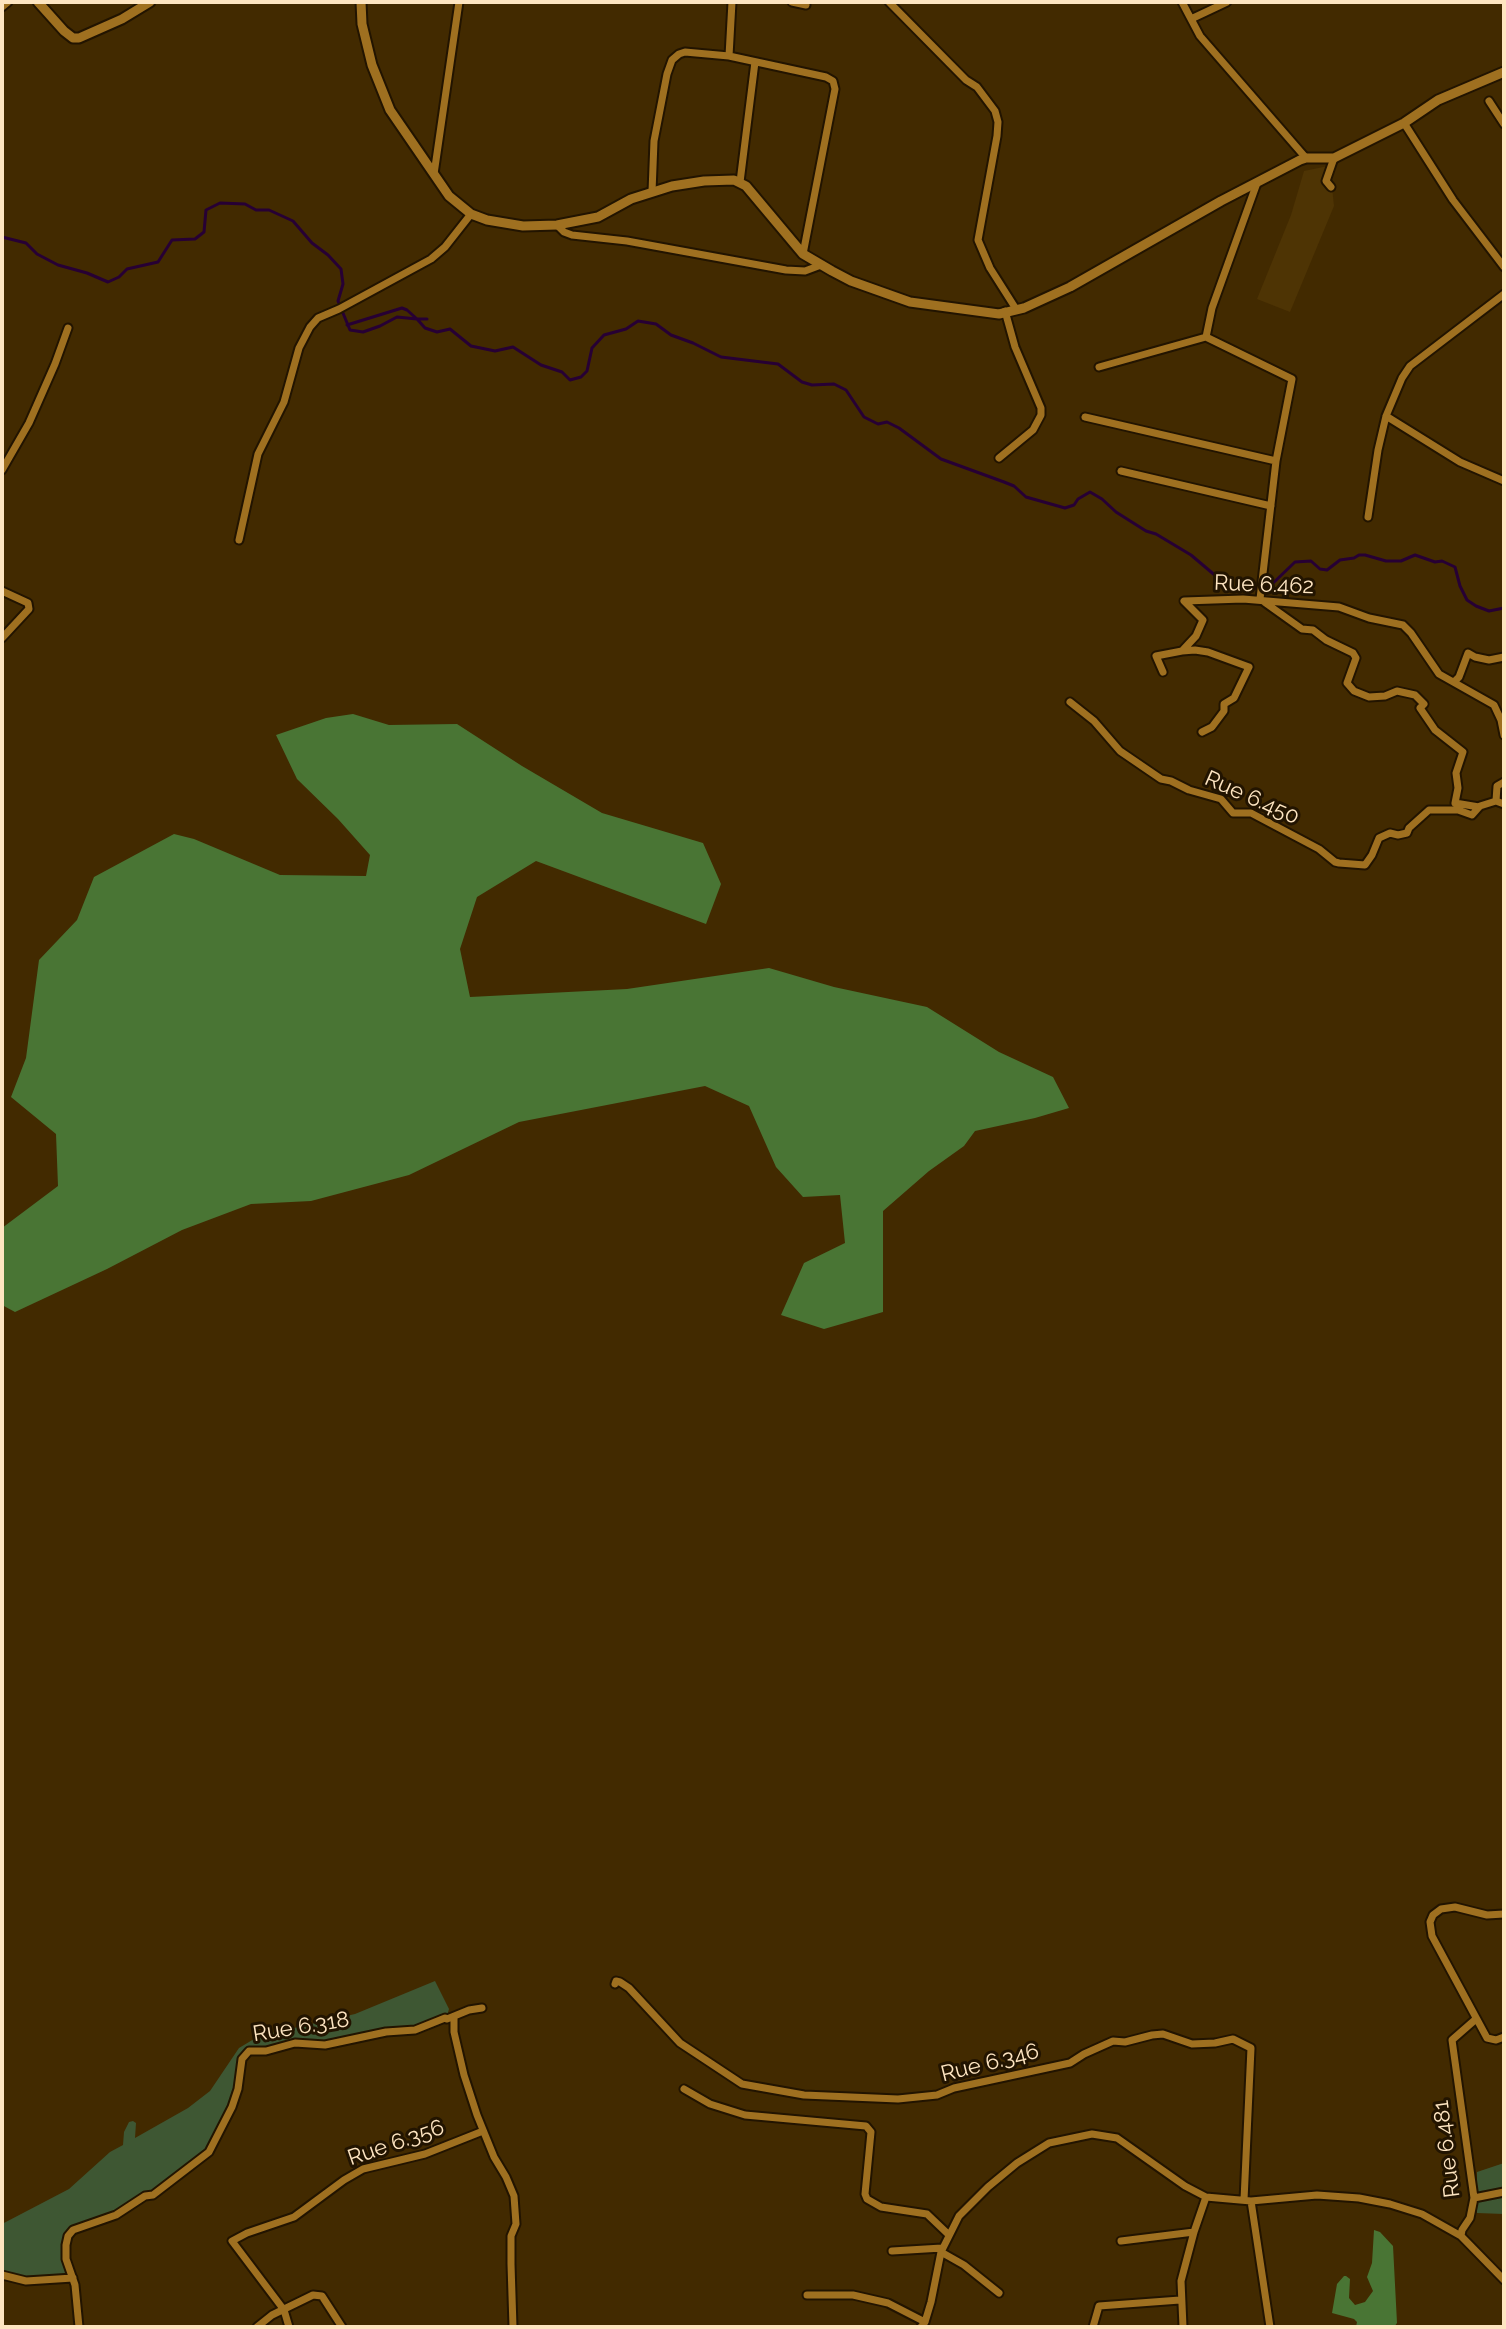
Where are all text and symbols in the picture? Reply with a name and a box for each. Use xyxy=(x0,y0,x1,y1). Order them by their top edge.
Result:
street label: Rue 6.462 xyxy=(1214,570,1314,600)
street label: Rue 6.450 xyxy=(1201,765,1303,831)
street label: Rue 6.318 xyxy=(251,2006,351,2048)
street label: Rue 6.346 xyxy=(938,2038,1042,2088)
street label: Rue 6.481 xyxy=(1428,2099,1466,2199)
street label: Rue 6.356 xyxy=(344,2114,448,2172)

